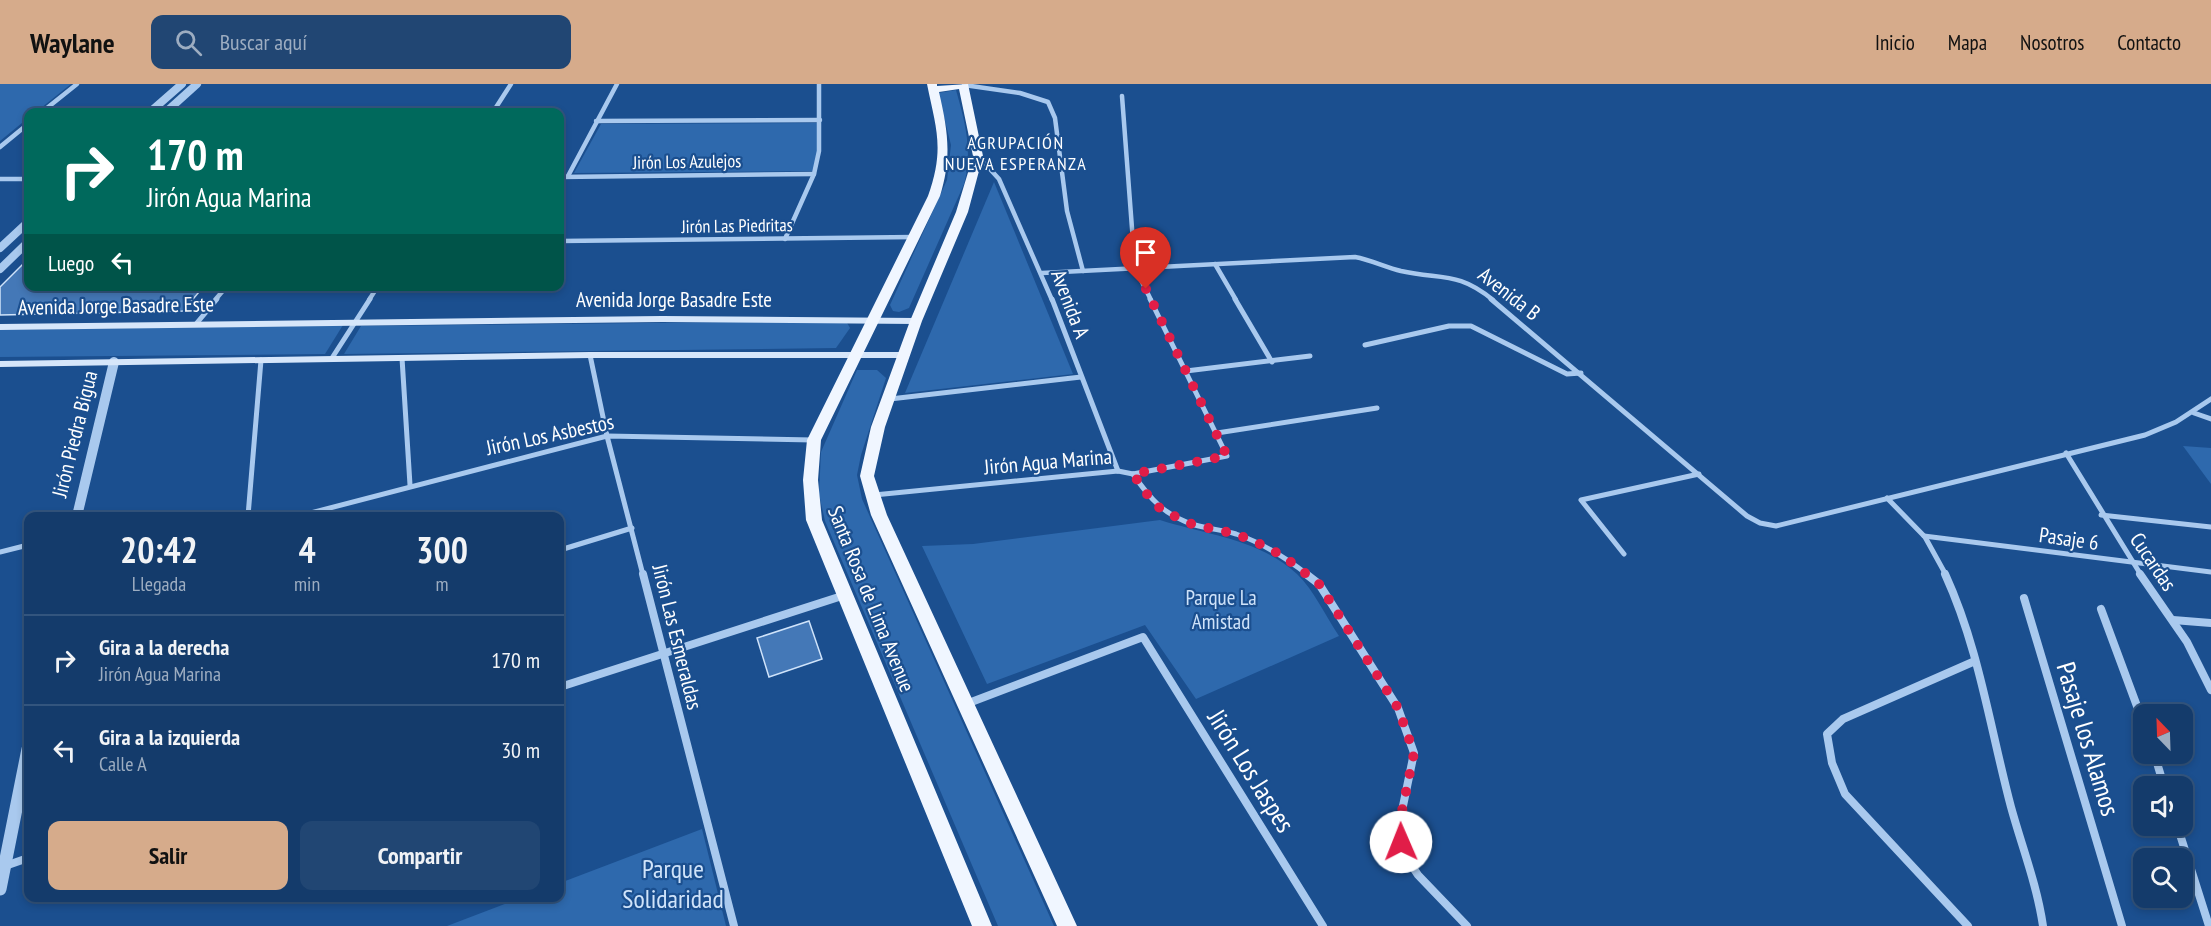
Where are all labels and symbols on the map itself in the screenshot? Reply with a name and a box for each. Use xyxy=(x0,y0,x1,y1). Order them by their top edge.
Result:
district label: AGRUPACIÓN NUEVA ESPERANZA xyxy=(945,131,1087,175)
street label: Jirón Los Azulejos xyxy=(632,149,741,174)
street label: Jirón Las Piedritas xyxy=(680,213,793,238)
pin xyxy=(1120,227,1171,289)
street label: Avenida B xyxy=(1473,261,1546,326)
street label: Avenida A xyxy=(1045,266,1096,342)
street label: Avenida Jorge Basadre Este xyxy=(576,286,772,313)
street label: Avenida Jorge Basadre Este xyxy=(18,290,214,321)
street label: Jirón Piedra Bigua xyxy=(46,368,103,501)
street label: Jirón Los Asbestos xyxy=(483,408,616,461)
street label: Jirón Agua Marina xyxy=(982,442,1113,481)
street label: Santa Rosa de Lima Avenue xyxy=(822,502,921,696)
street label: Pasaje 6 xyxy=(2038,521,2101,556)
street label: Cucardas xyxy=(2124,527,2183,596)
street label: Jirón Las Esmeraldas xyxy=(646,561,709,712)
park label: Parque La Amistad xyxy=(1185,584,1257,635)
street label: Pasaje los Alamos xyxy=(2049,658,2128,820)
street label: Jirón Los Jaspes xyxy=(1200,702,1302,838)
north arrow xyxy=(2133,704,2193,764)
position arrow xyxy=(1369,810,1433,874)
park label: Parque Solidaridad xyxy=(622,852,724,915)

